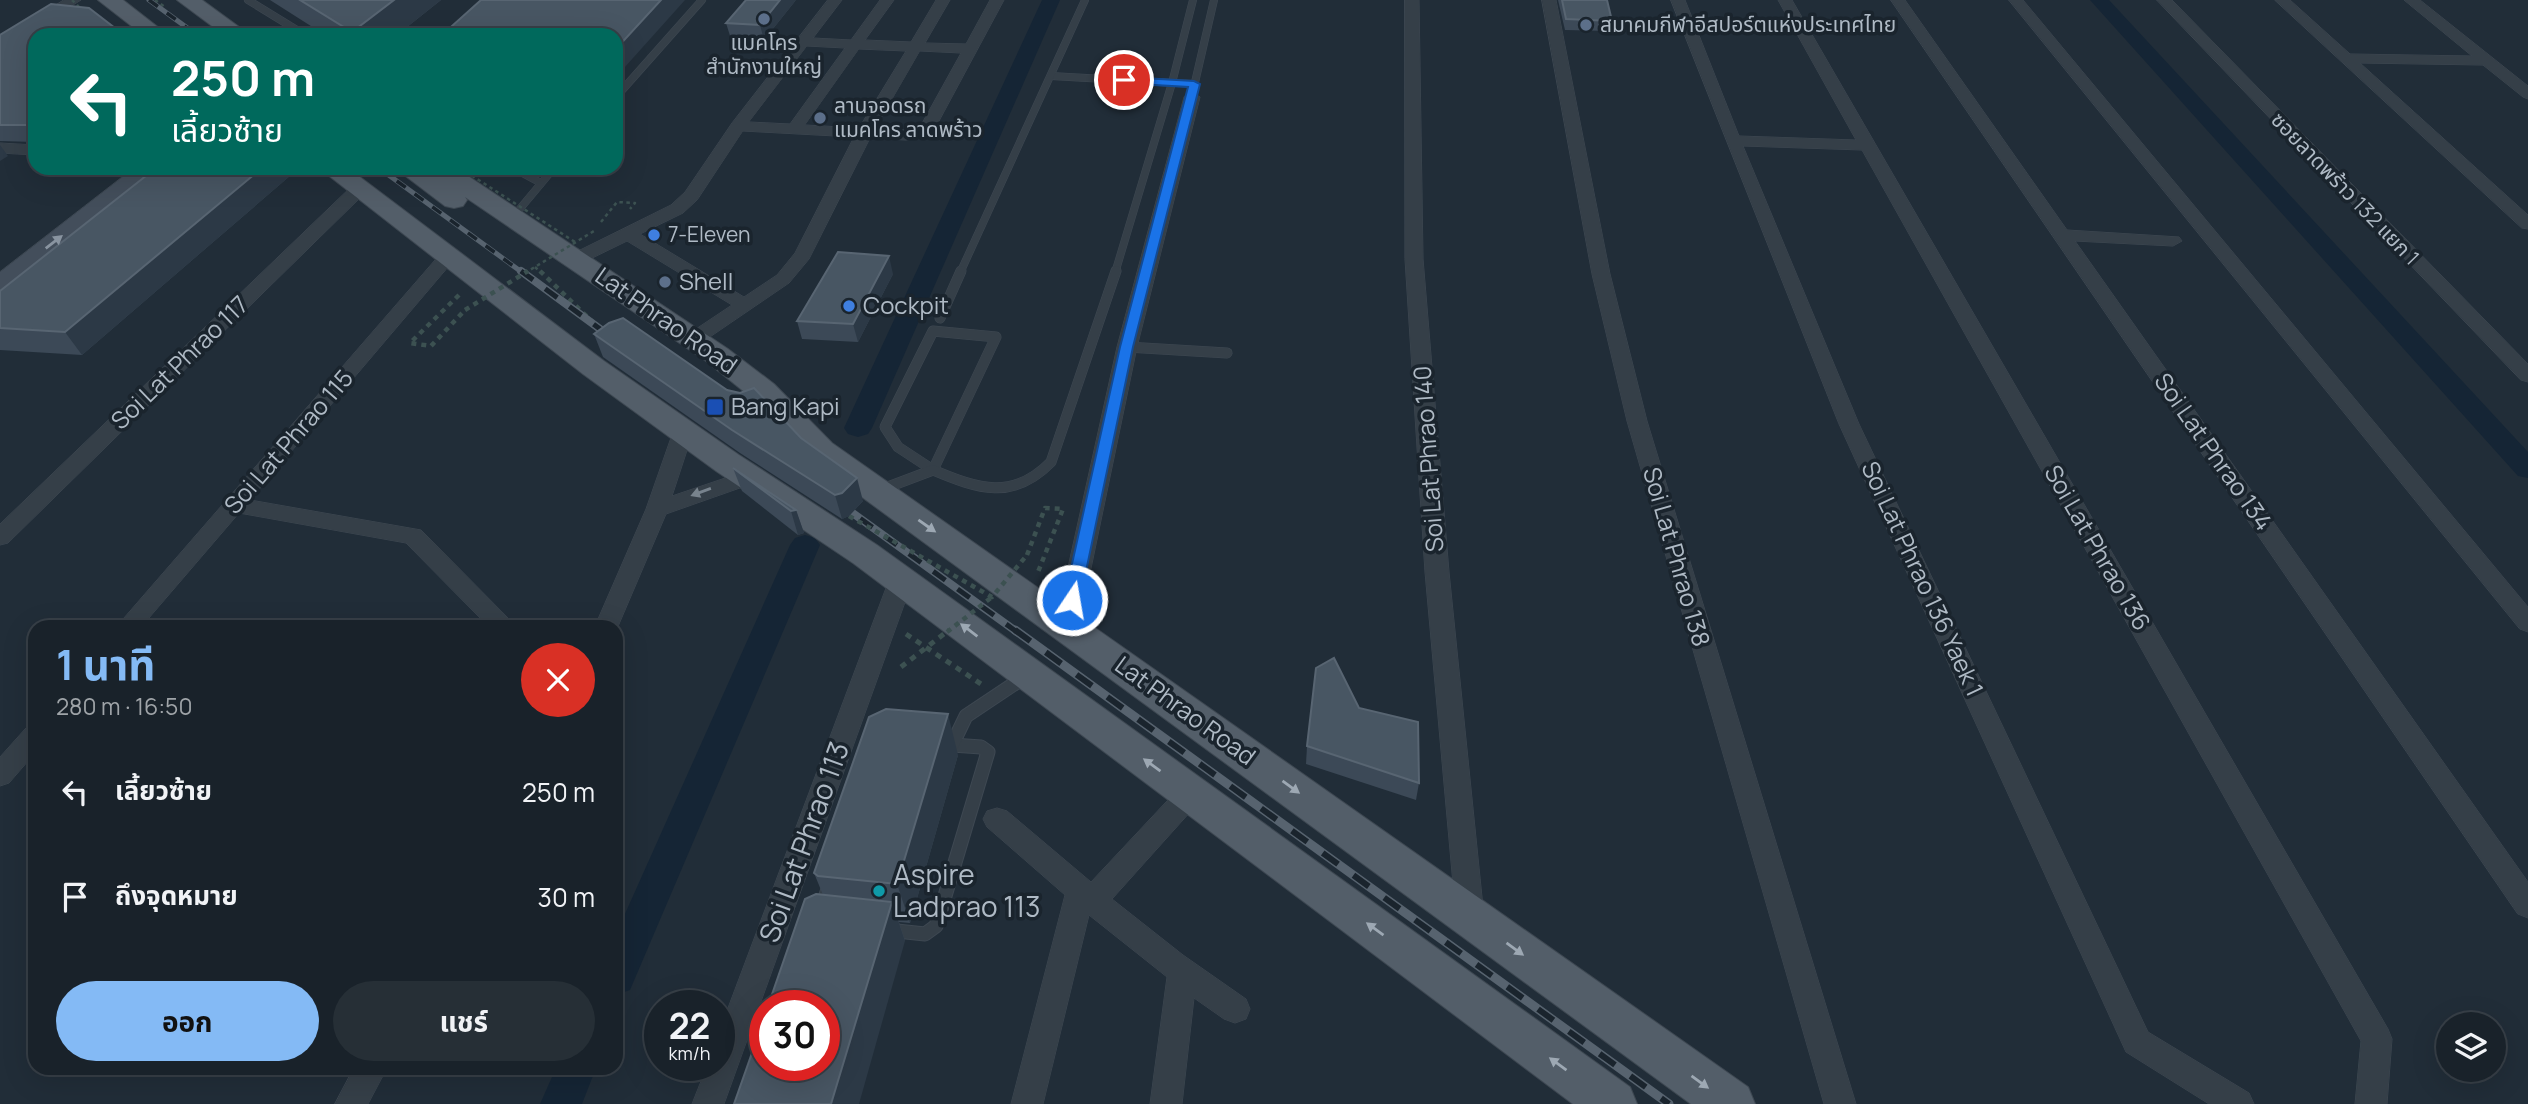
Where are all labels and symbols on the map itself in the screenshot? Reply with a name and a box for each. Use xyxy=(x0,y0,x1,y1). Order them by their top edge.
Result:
place label: สมาคมกีฬาอีสปอร์ตแห่งประเทศไทย xyxy=(1600,10,1896,38)
marker: แมคโคร สำนักงานใหญ่ xyxy=(756,11,772,27)
marker: สมาคมกีฬาอีสปอร์ตแห่งประเทศไทย xyxy=(1578,17,1594,33)
place label: แมคโคร สำนักงานใหญ่ xyxy=(706,28,822,80)
pin xyxy=(1094,50,1154,110)
place label: ลานจอดรถ แมคโคร ลาดพร้าว xyxy=(834,91,982,143)
street label: ซอยลาดพร้าว 132 แยก 1 xyxy=(2265,106,2426,271)
marker: ลานจอดรถ แมคโคร ลาดพร้าว xyxy=(812,110,828,126)
place label: 7-Eleven xyxy=(668,220,751,248)
marker: 7-Eleven xyxy=(646,227,662,243)
one-way arrow xyxy=(44,234,62,249)
street label: Lat Phrao Road xyxy=(589,259,744,381)
place label: Shell xyxy=(679,264,733,297)
marker: Shell xyxy=(657,274,673,290)
street label: Soi Lat Phrao 117 xyxy=(103,288,255,436)
place label: Cockpit xyxy=(863,288,949,321)
marker: Cockpit xyxy=(841,298,857,314)
street label: Soi Lat Phrao 115 xyxy=(216,362,360,520)
street label: Soi Lat Phrao 140 xyxy=(1405,365,1450,553)
street label: Soi Lat Phrao 134 xyxy=(2148,366,2281,537)
place label: Bang Kapi xyxy=(731,389,840,422)
marker: Bang Kapi xyxy=(705,397,725,417)
street label: Soi Lat Phrao 136 Yaek 1 xyxy=(1854,455,1992,701)
street label: Soi Lat Phrao 136 xyxy=(2037,458,2159,636)
street label: Soi Lat Phrao 138 xyxy=(1636,463,1719,650)
one-way arrow xyxy=(691,487,712,498)
one-way arrow xyxy=(918,519,936,533)
position arrow xyxy=(1035,563,1109,637)
one-way arrow xyxy=(959,623,978,637)
street label: Lat Phrao Road xyxy=(1109,648,1263,772)
street label: Soi Lat Phrao 113 xyxy=(749,736,857,947)
one-way arrow xyxy=(1143,758,1161,772)
one-way arrow xyxy=(1282,780,1300,794)
place label: Aspire Ladprao 113 xyxy=(893,855,1041,925)
marker: Aspire Ladprao 113 xyxy=(871,883,887,899)
one-way arrow xyxy=(1366,922,1384,936)
one-way arrow xyxy=(1506,942,1524,956)
speed limit sign: 30 xyxy=(749,990,840,1081)
one-way arrow xyxy=(1549,1057,1567,1071)
one-way arrow xyxy=(1691,1075,1709,1089)

